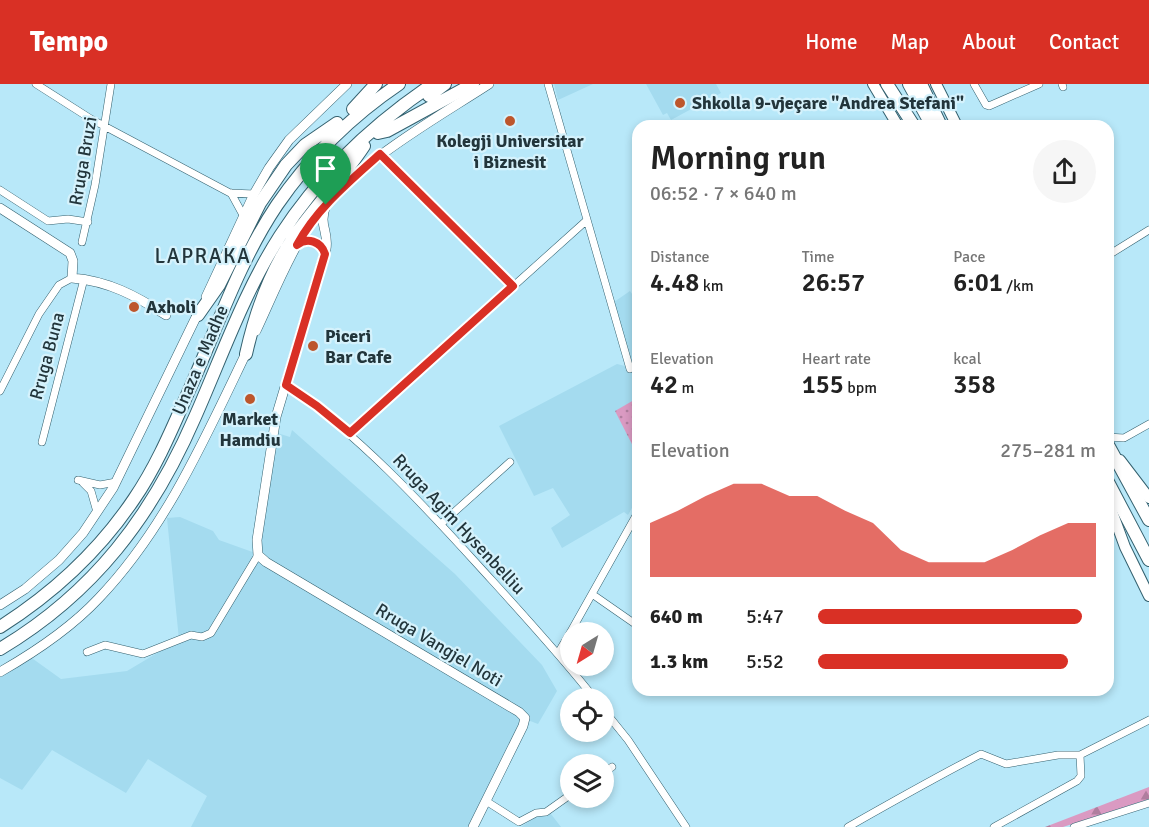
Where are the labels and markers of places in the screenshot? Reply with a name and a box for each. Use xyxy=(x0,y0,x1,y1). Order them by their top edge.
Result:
place label: Shkolla 9-vjeçare "Andrea Stefani" xyxy=(692,92,964,114)
marker: Shkolla 9-vjeçare "Andrea Stefani" xyxy=(673,96,687,110)
marker: Kolegji Universitar i Biznesit xyxy=(503,114,517,128)
place label: Kolegji Universitar i Biznesit xyxy=(436,130,585,173)
pin xyxy=(300,143,351,205)
place label: Axholi xyxy=(146,296,196,318)
marker: Axholi xyxy=(127,300,141,314)
place label: Piceri Bar Cafe xyxy=(325,325,392,368)
marker: Piceri Bar Cafe xyxy=(306,339,320,353)
marker: Market Hamdiu xyxy=(243,392,257,406)
place label: Market Hamdiu xyxy=(219,408,281,451)

